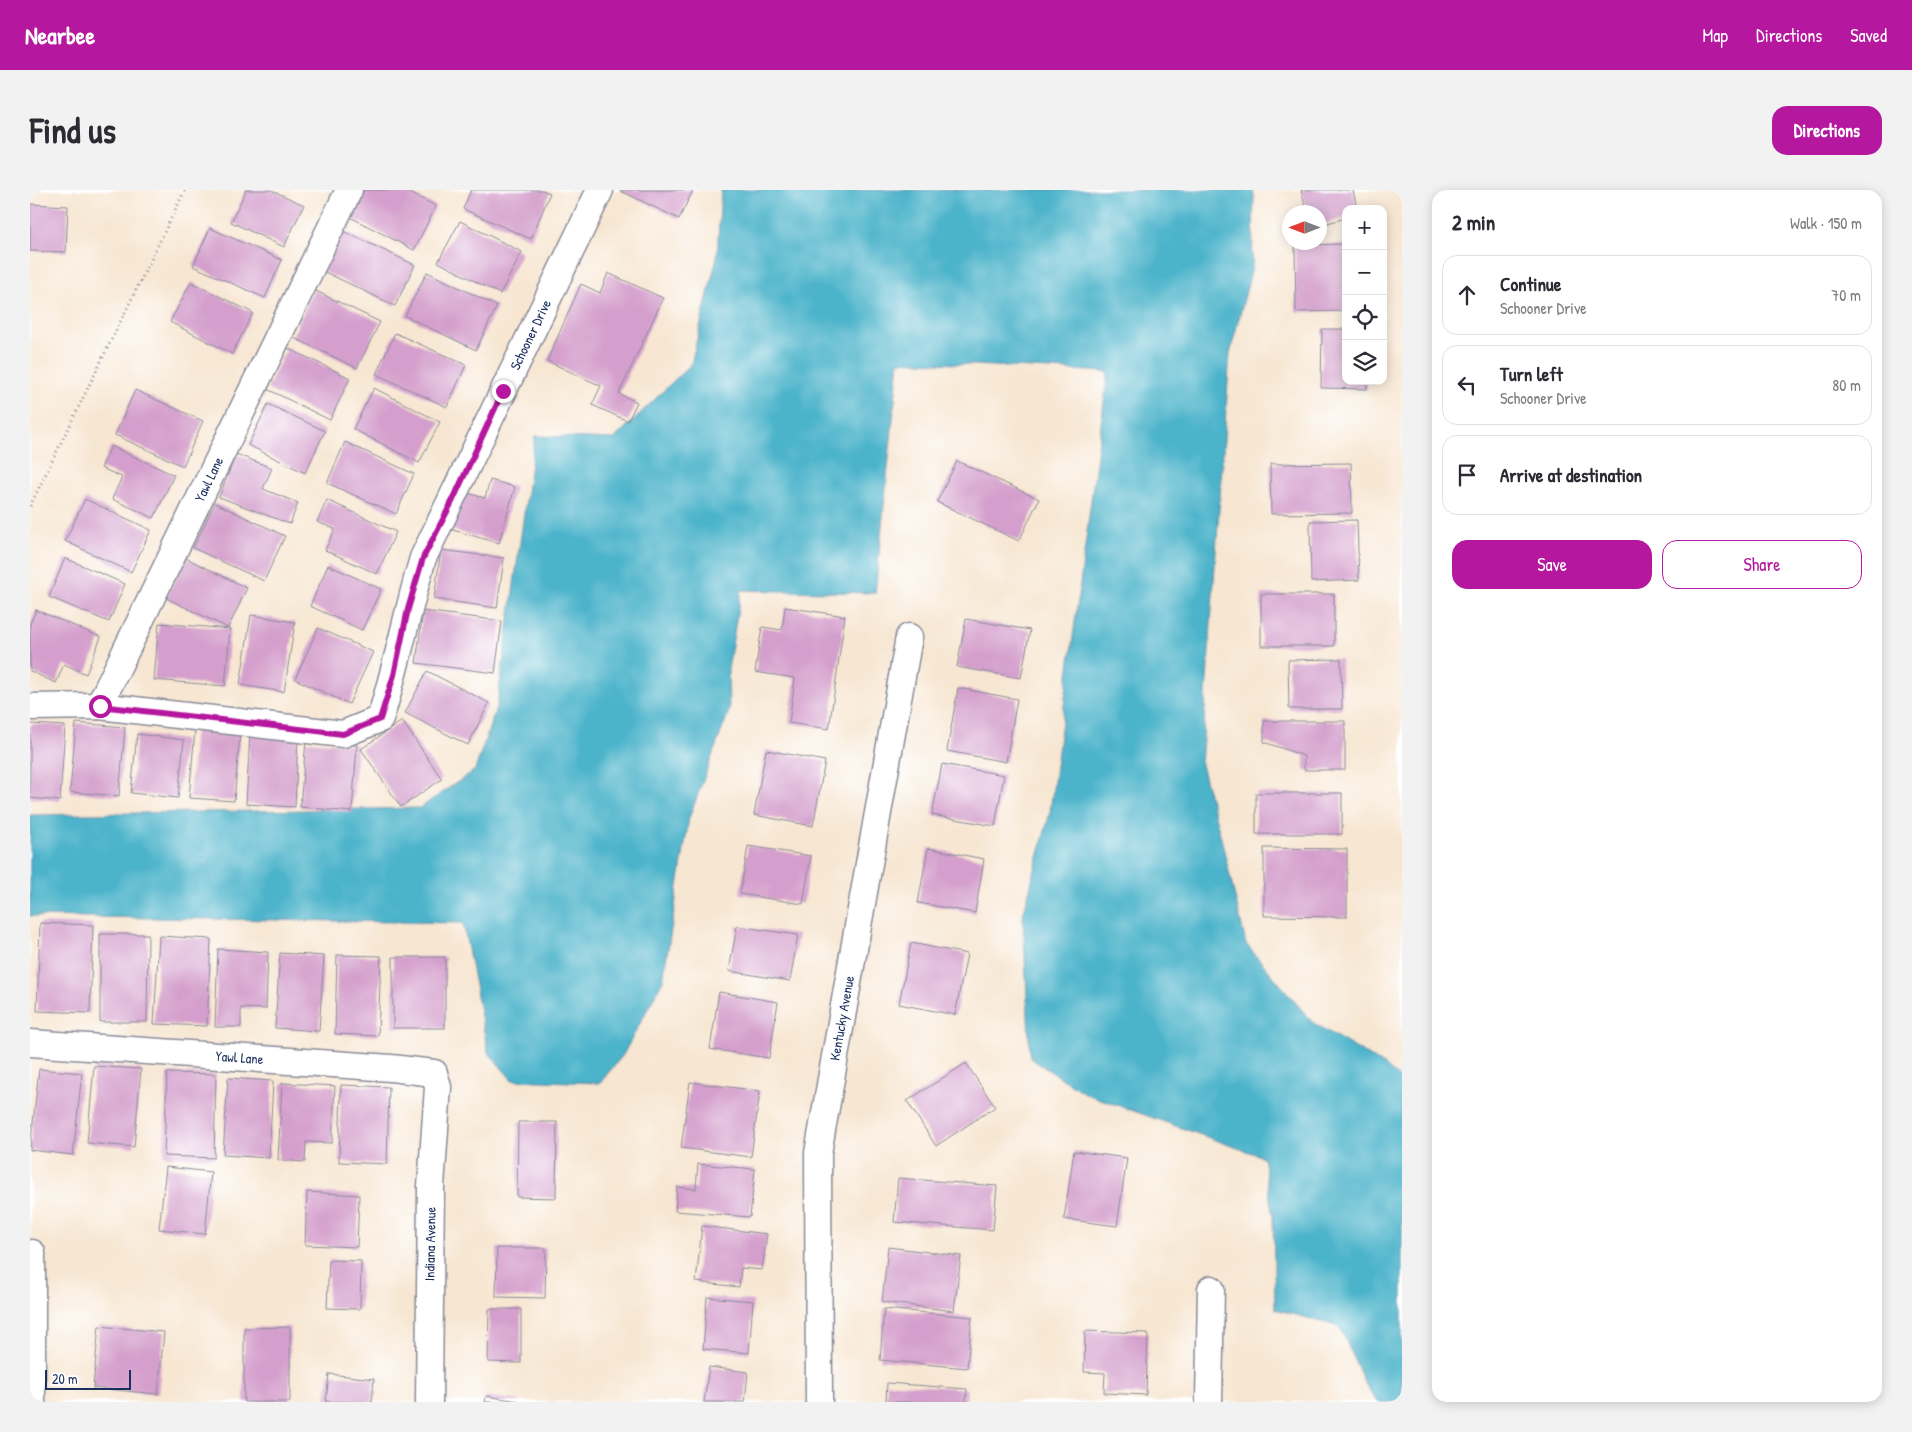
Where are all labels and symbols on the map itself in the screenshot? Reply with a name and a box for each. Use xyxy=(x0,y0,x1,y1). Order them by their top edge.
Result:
north arrow xyxy=(1282,205,1327,250)
street label: Schooner Drive xyxy=(505,296,555,373)
route end xyxy=(492,380,515,403)
street label: Yawl Lane xyxy=(189,453,228,505)
route start xyxy=(89,695,112,718)
street label: Kentucky Avenue xyxy=(825,974,858,1062)
street label: Yawl Lane xyxy=(215,1046,264,1068)
street label: Indiana Avenue xyxy=(419,1206,440,1281)
scale bar xyxy=(45,1367,131,1390)

